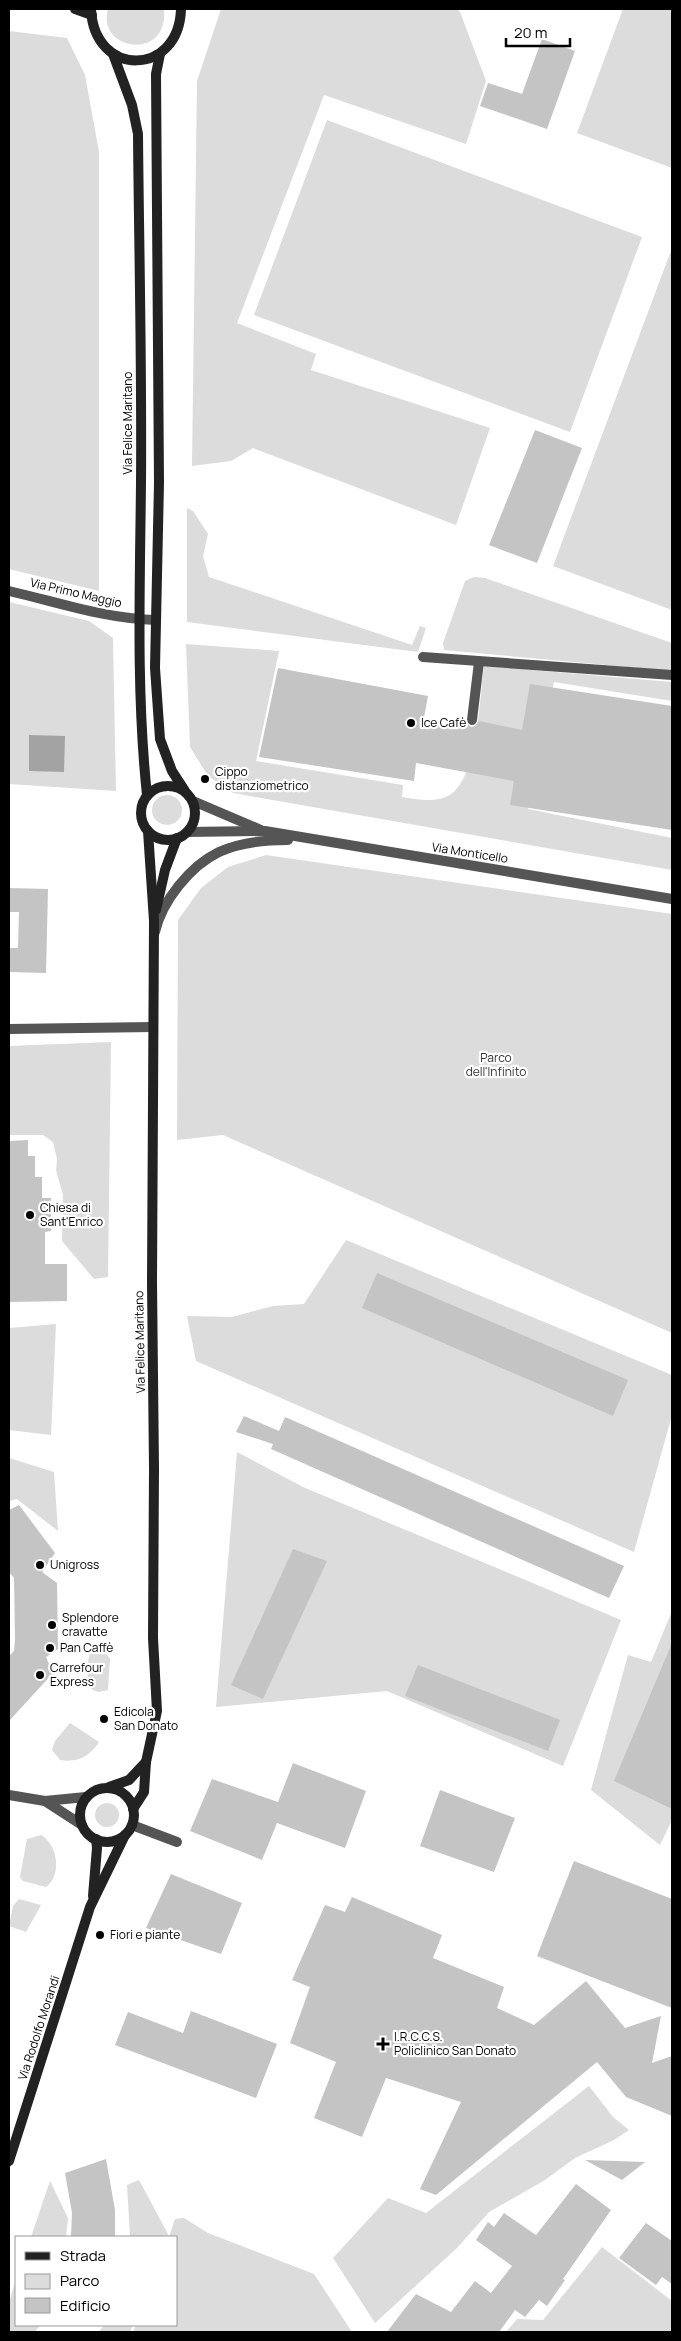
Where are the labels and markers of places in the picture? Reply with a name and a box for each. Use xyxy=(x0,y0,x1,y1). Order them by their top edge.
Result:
place label: Ice Cafè xyxy=(421,714,466,731)
marker: Ice Cafè xyxy=(405,717,417,729)
place label: Cippo distanziometrico xyxy=(215,763,309,794)
marker: Cippo distanziometrico xyxy=(199,773,211,785)
place label: Chiesa di Sant'Enrico xyxy=(40,1199,103,1230)
marker: Chiesa di Sant'Enrico xyxy=(24,1209,36,1221)
place label: Unigross xyxy=(50,1556,99,1573)
marker: Unigross xyxy=(34,1559,46,1571)
place label: Splendore cravatte xyxy=(62,1609,119,1640)
marker: Splendore cravatte xyxy=(46,1619,58,1631)
place label: Pan Caffè xyxy=(60,1639,113,1656)
marker: Pan Caffè xyxy=(44,1642,56,1654)
place label: Carrefour Express xyxy=(50,1659,104,1690)
marker: Carrefour Express xyxy=(34,1669,46,1681)
place label: Edicola San Donato xyxy=(114,1703,178,1734)
marker: Edicola San Donato xyxy=(98,1713,110,1725)
place label: Fiori e piante xyxy=(110,1926,180,1943)
marker: Fiori e piante xyxy=(94,1929,106,1941)
place label: I.R.C.C.S. Policlinico San Donato xyxy=(394,2028,516,2059)
marker: I.R.C.C.S. Policlinico San Donato xyxy=(376,2037,390,2051)

